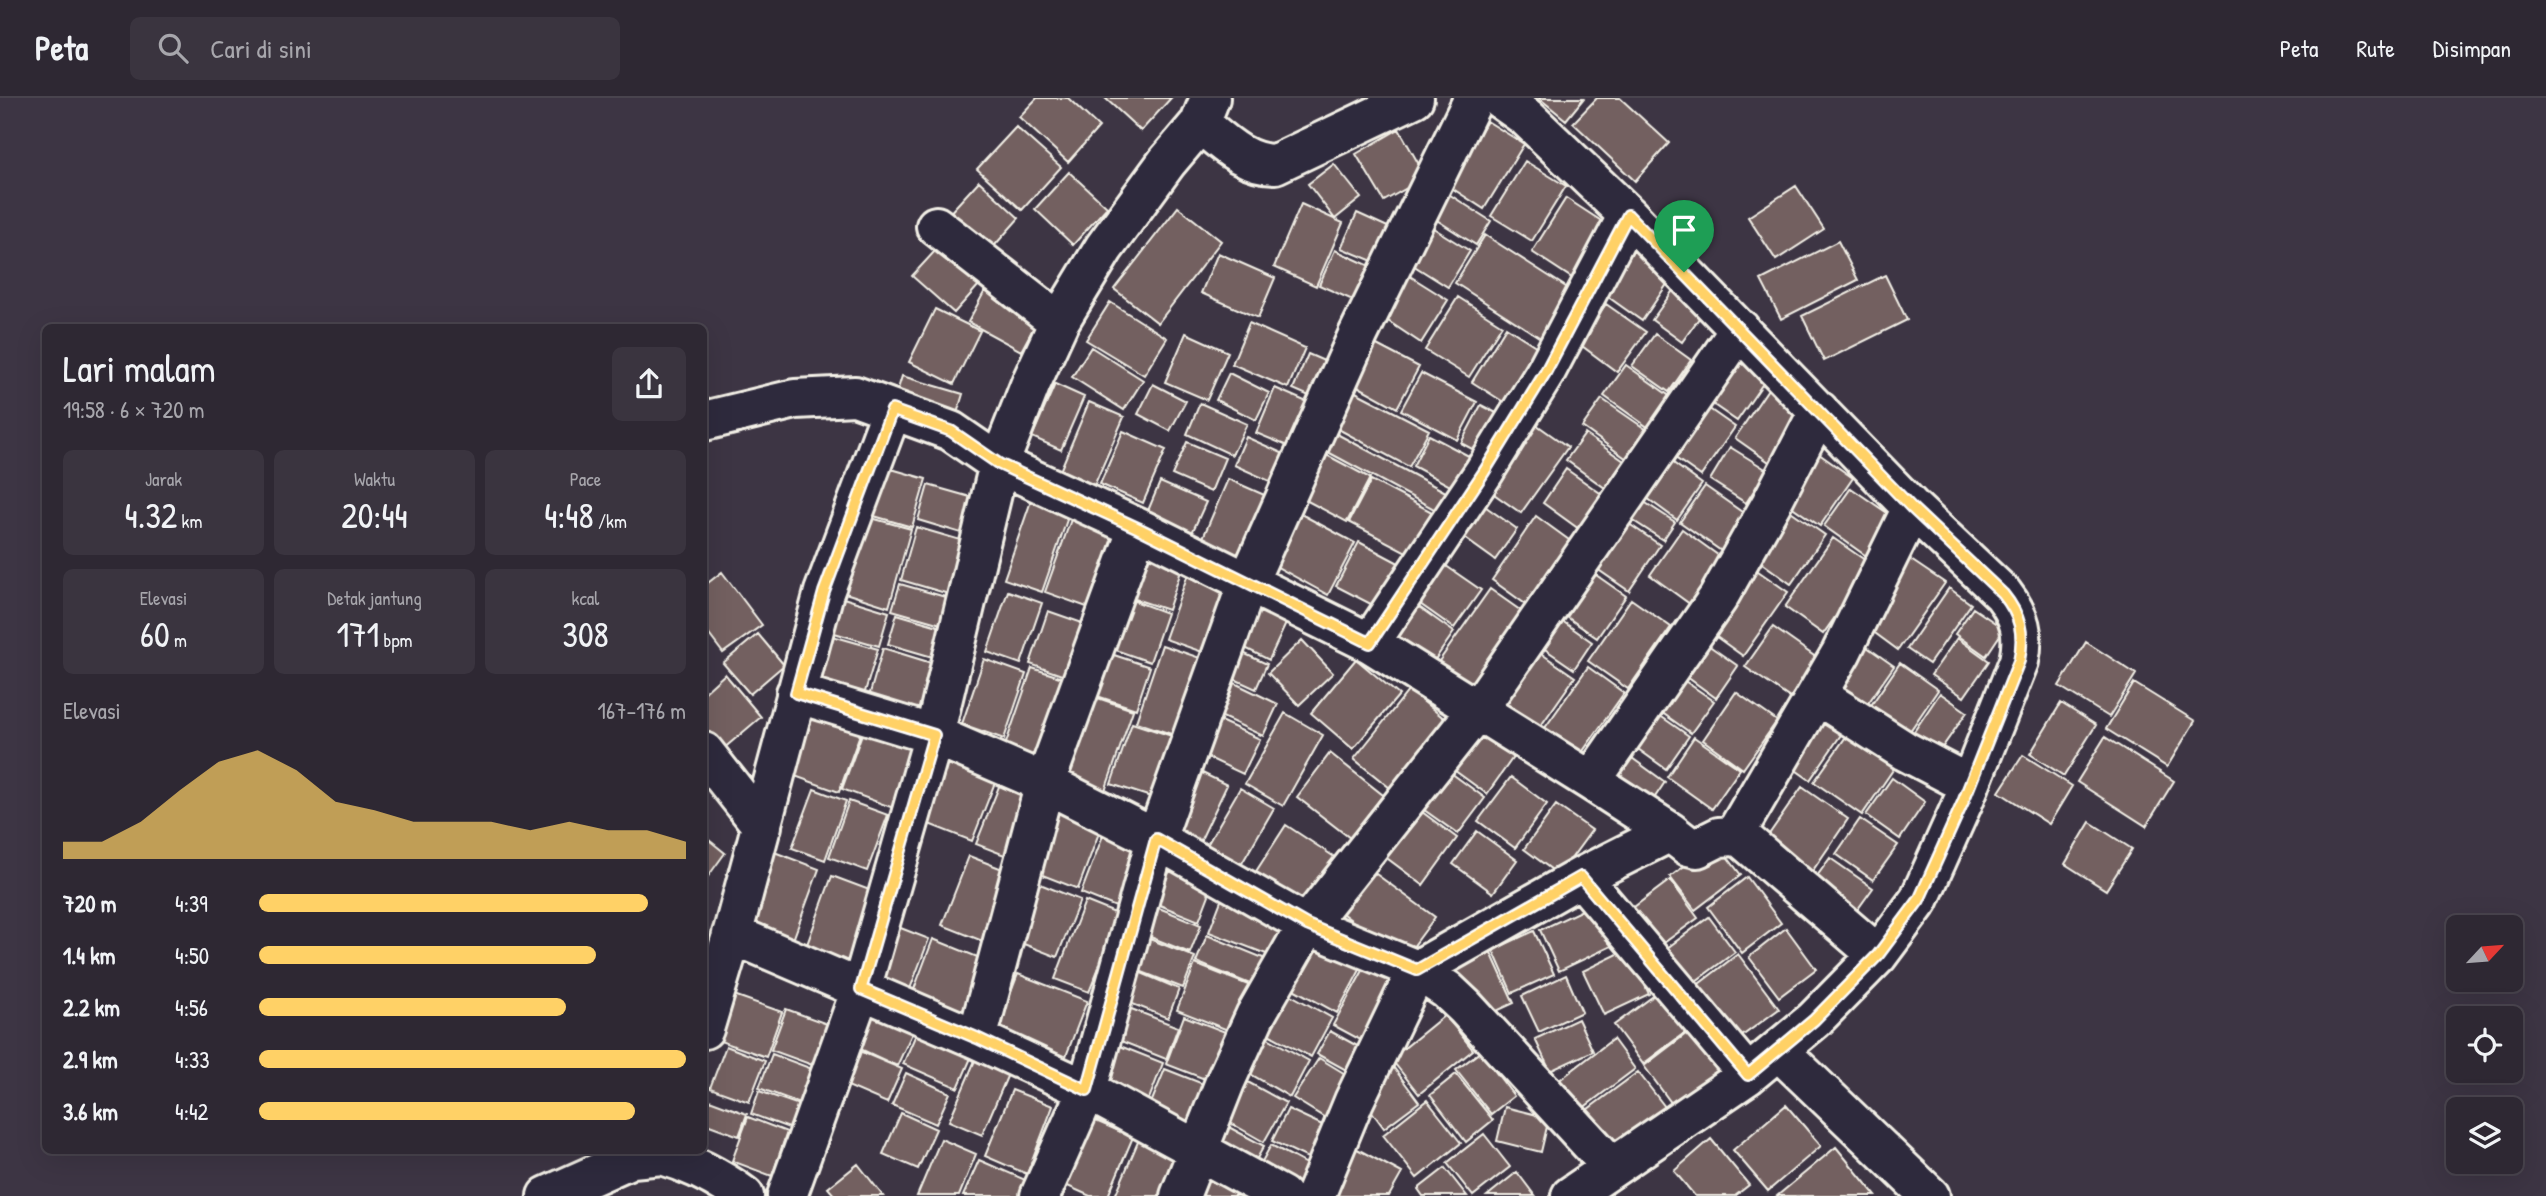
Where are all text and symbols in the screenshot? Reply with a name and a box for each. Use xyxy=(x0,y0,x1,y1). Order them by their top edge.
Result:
search box xyxy=(130,17,620,80)
text: Peta xyxy=(35,26,88,70)
icon: search xyxy=(154,29,192,67)
text: Cari di sini xyxy=(210,31,312,66)
text: Peta xyxy=(2280,32,2318,64)
text: Rute xyxy=(2356,32,2395,64)
text: Disimpan xyxy=(2433,32,2511,64)
pin xyxy=(1654,200,1714,272)
icon: arrive xyxy=(1665,211,1703,249)
text: Lari malam xyxy=(63,342,216,394)
button: share xyxy=(612,347,686,421)
text: 19:58 · 6 × 720 m xyxy=(63,394,204,425)
text: Jarak xyxy=(145,466,182,492)
text: Waktu xyxy=(354,466,395,492)
text: Pace xyxy=(570,466,601,492)
text: 4.32 xyxy=(125,492,177,539)
text: 20:44 xyxy=(341,492,408,539)
text: 4:48 xyxy=(544,492,594,539)
text: km xyxy=(177,508,202,534)
text: /km xyxy=(594,508,627,534)
text: Elevasi xyxy=(140,585,187,611)
text: Detak jantung xyxy=(327,585,422,611)
text: kcal xyxy=(572,585,599,611)
text: 60 xyxy=(140,611,170,658)
text: 171 xyxy=(336,611,379,658)
text: 308 xyxy=(562,611,609,658)
text: m xyxy=(170,627,187,653)
text: bpm xyxy=(379,627,413,653)
text: Elevasi xyxy=(63,695,121,726)
text: 167–176 m xyxy=(598,695,686,726)
text: 720 m xyxy=(63,888,116,919)
text: 4:39 xyxy=(175,888,208,919)
north arrow xyxy=(2446,915,2524,992)
map controls xyxy=(2446,915,2523,1174)
text: 1.4 km xyxy=(63,940,115,971)
text: 4:50 xyxy=(175,940,209,971)
text: 2.2 km xyxy=(63,992,120,1023)
text: 4:56 xyxy=(175,992,208,1023)
button: locate xyxy=(2446,1006,2523,1083)
text: 2.9 km xyxy=(63,1044,118,1075)
text: 4:33 xyxy=(175,1044,210,1075)
text: 3.6 km xyxy=(63,1096,118,1127)
text: 4:42 xyxy=(175,1096,208,1127)
button: layers xyxy=(2446,1097,2523,1174)

